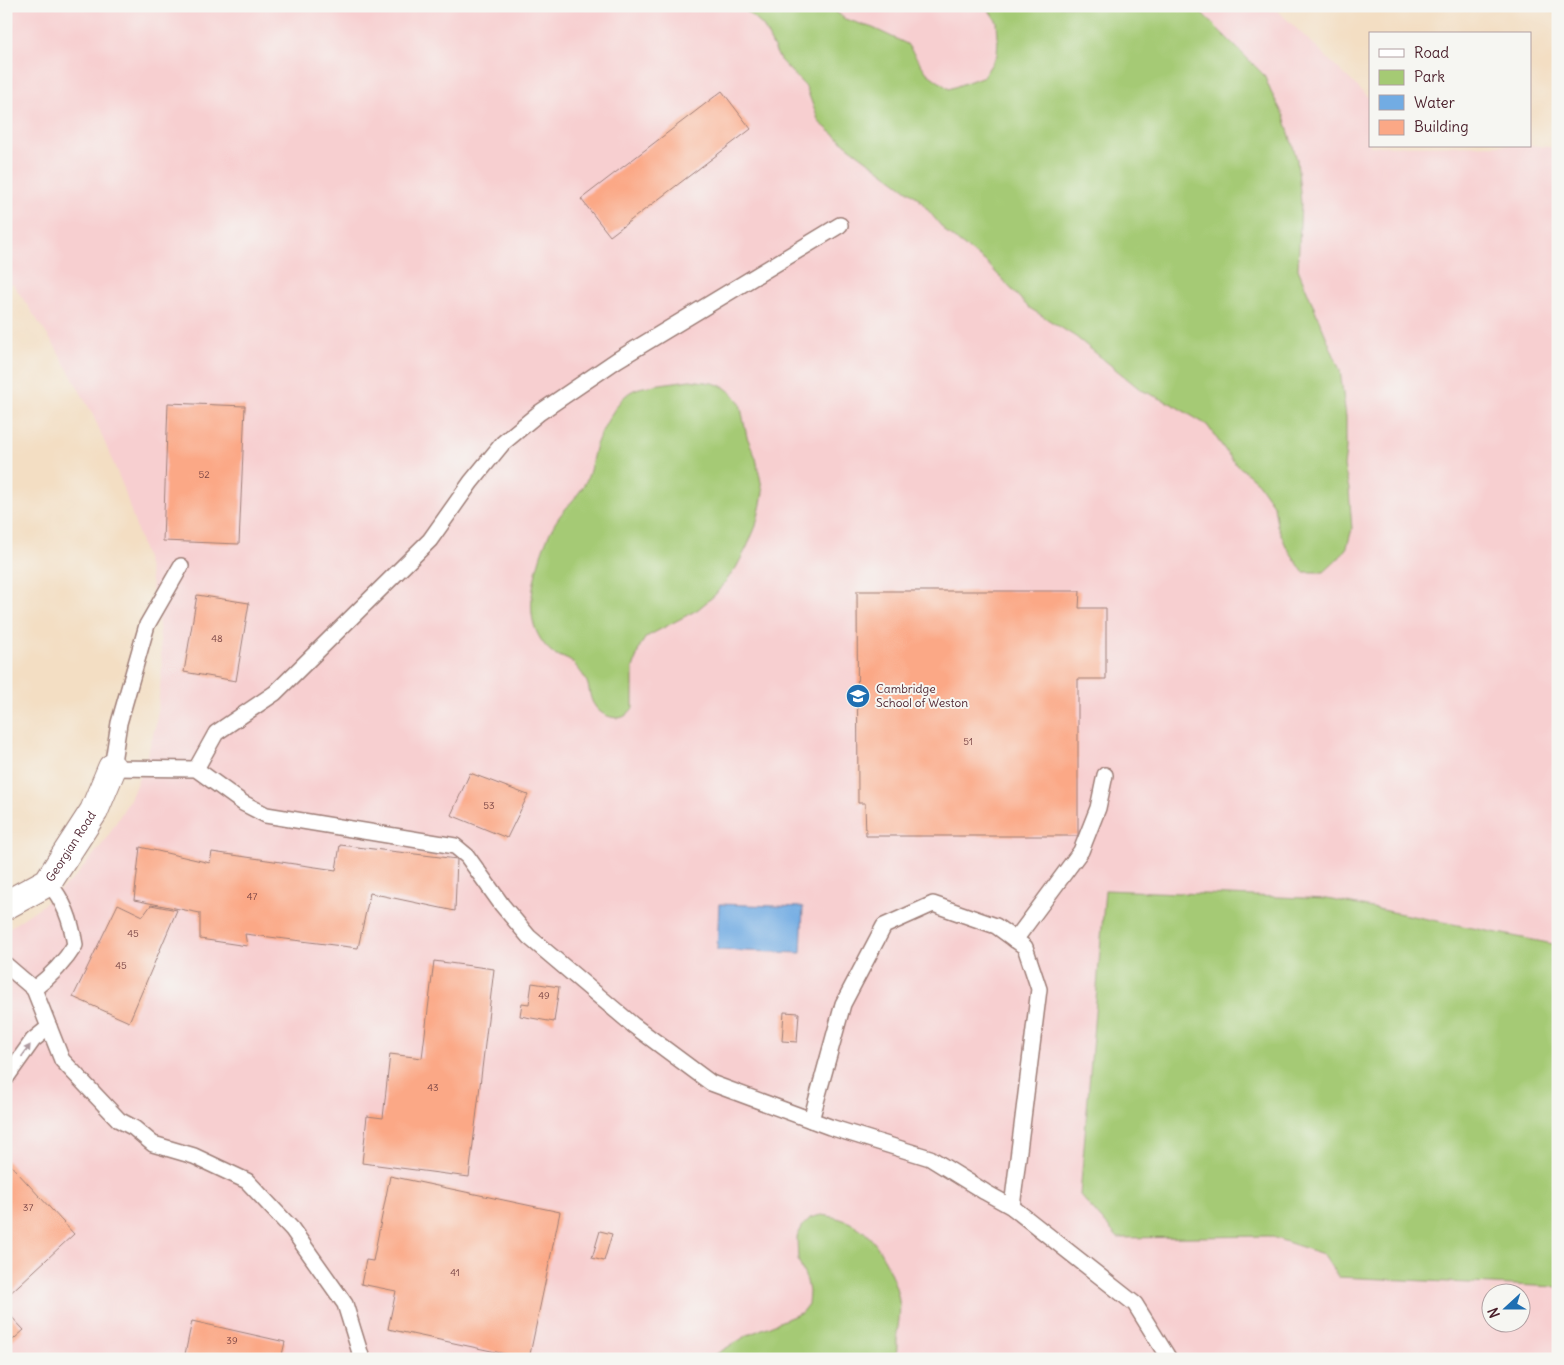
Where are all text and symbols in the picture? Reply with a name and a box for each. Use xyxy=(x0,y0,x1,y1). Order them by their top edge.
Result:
legend xyxy=(1369,32,1532,148)
text: Road xyxy=(1414,43,1449,62)
text: Park xyxy=(1414,67,1445,86)
text: Water xyxy=(1414,93,1455,112)
text: Building xyxy=(1414,117,1469,136)
house number: 52 xyxy=(198,468,210,481)
house number: 48 xyxy=(211,632,223,645)
place label: Cambridge School of Weston xyxy=(876,681,968,710)
school or university icon: Cambridge School of Weston xyxy=(845,683,871,709)
house number: 51 xyxy=(963,735,973,748)
house number: 53 xyxy=(483,799,495,812)
street label: Georgian Road xyxy=(42,808,99,884)
house number: 47 xyxy=(247,890,257,903)
house number: 45 xyxy=(127,927,139,940)
house number: 45 xyxy=(115,959,127,972)
house number: 49 xyxy=(538,989,550,1002)
one-way arrow xyxy=(21,1044,31,1057)
house number: 43 xyxy=(427,1081,439,1094)
house number: 37 xyxy=(23,1201,33,1214)
house number: 41 xyxy=(450,1266,460,1279)
north arrow xyxy=(1482,1282,1532,1332)
text: N xyxy=(1484,1305,1504,1320)
house number: 39 xyxy=(226,1334,238,1347)

